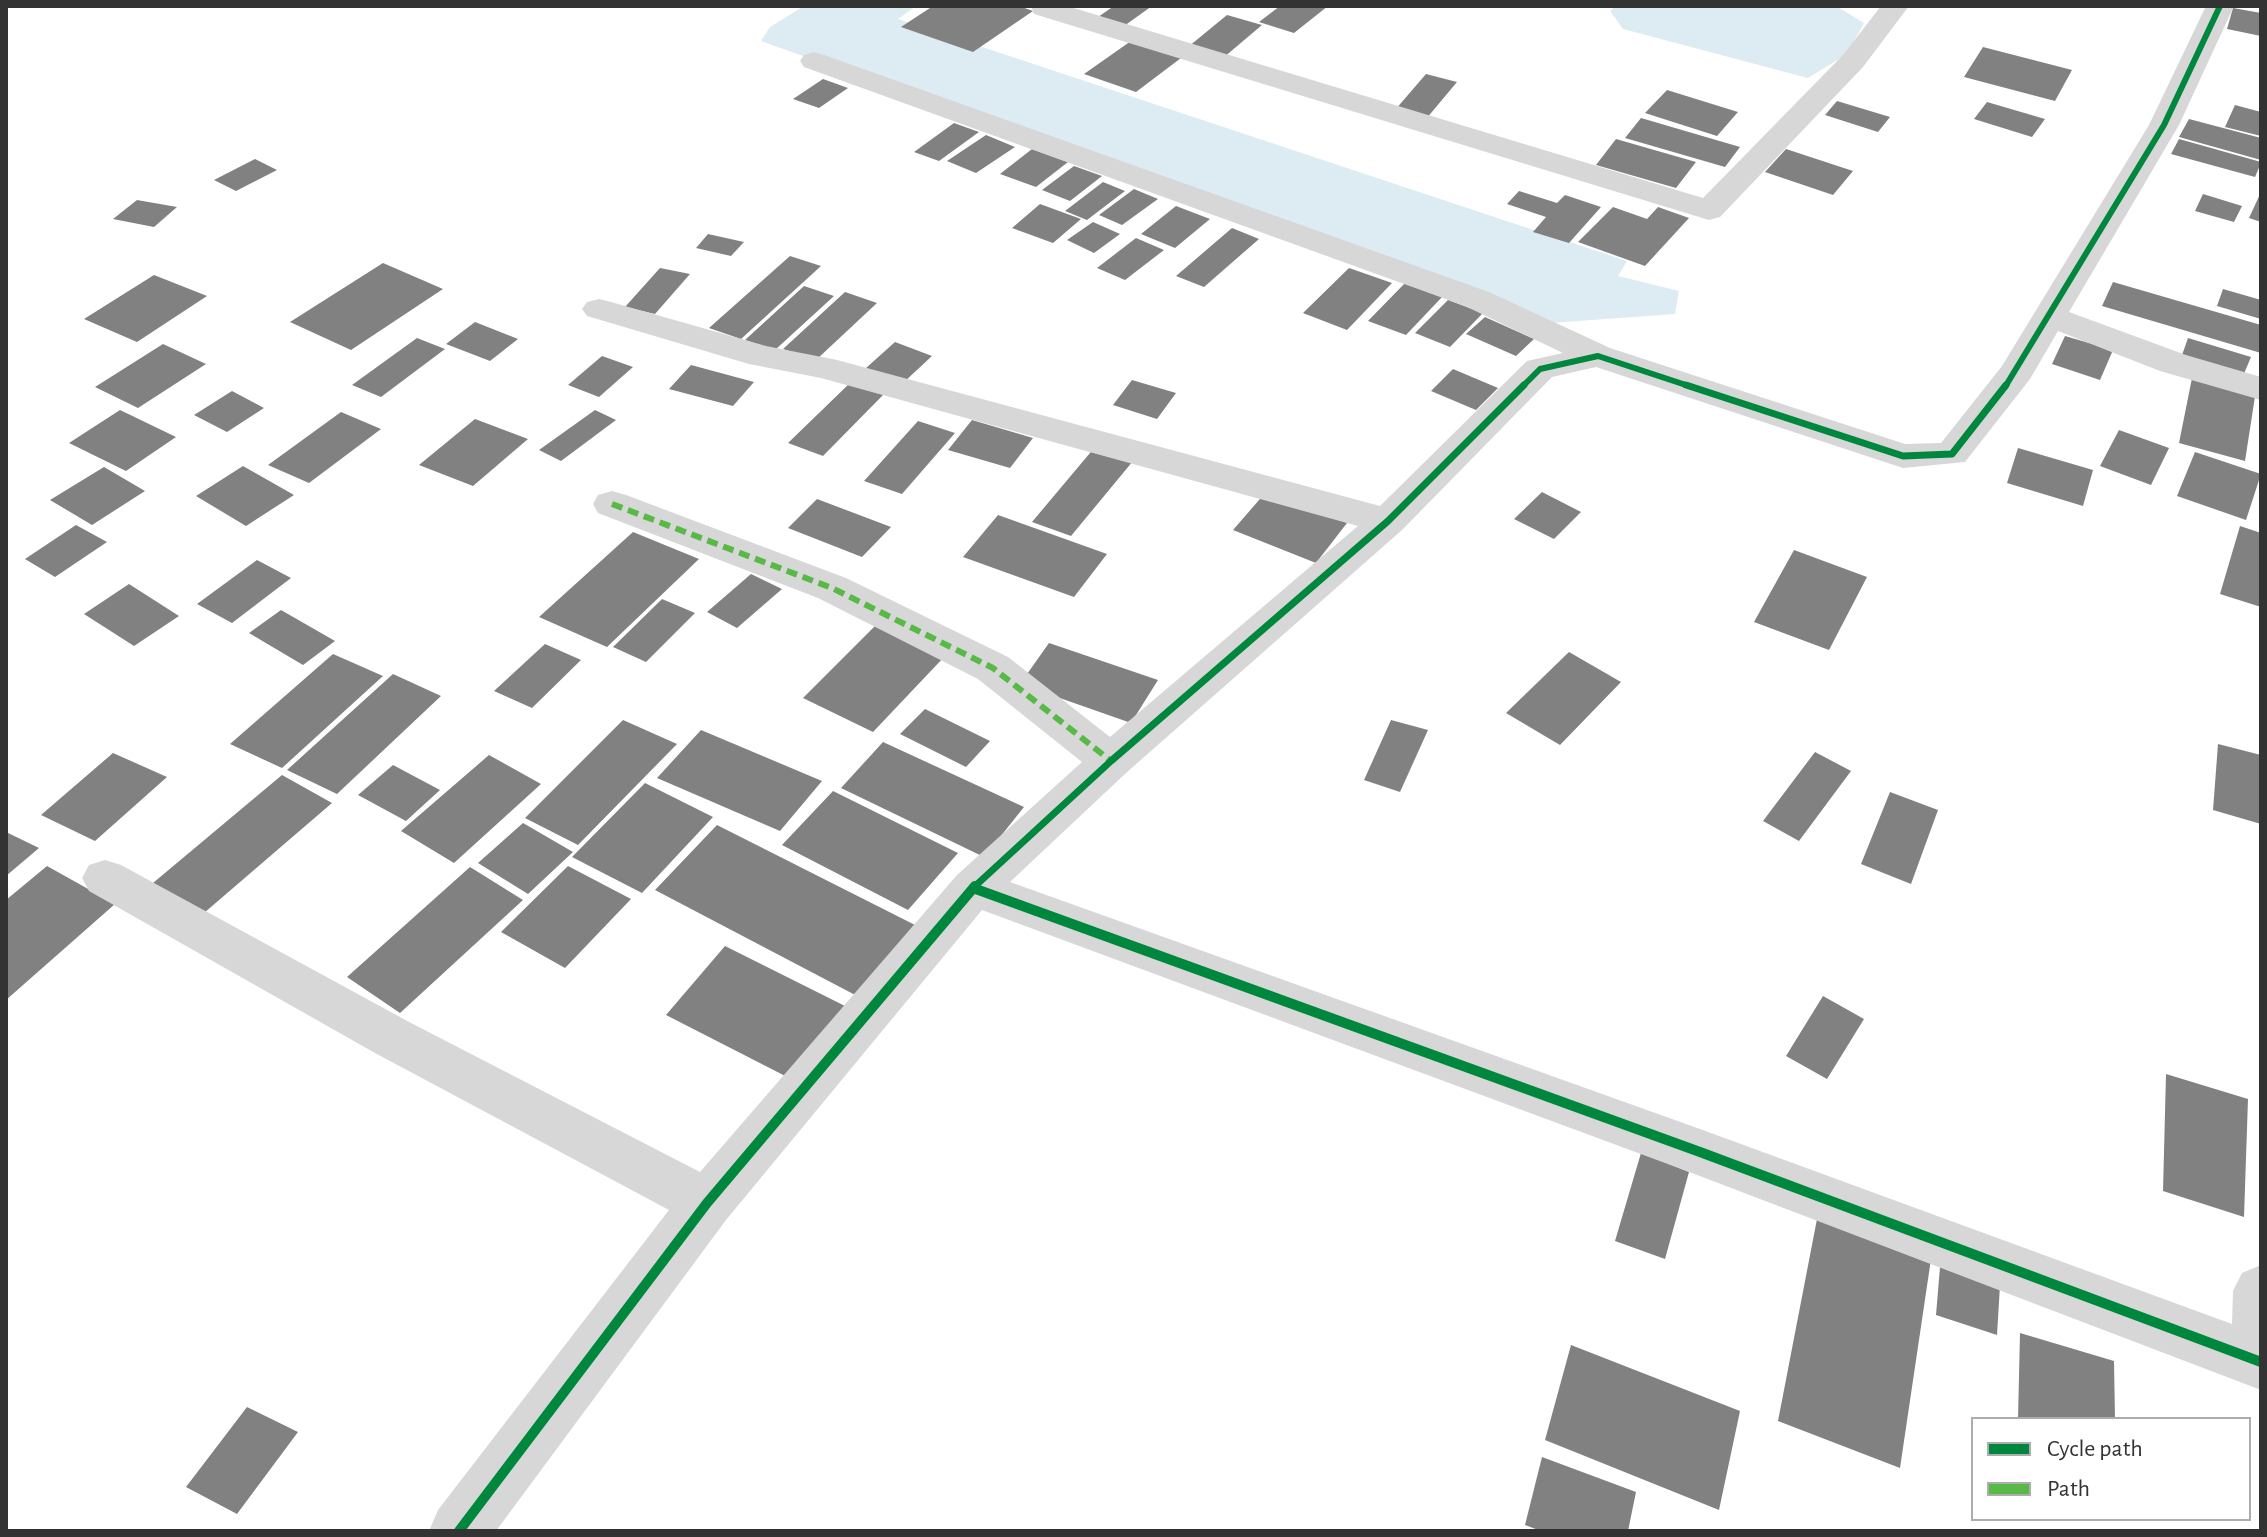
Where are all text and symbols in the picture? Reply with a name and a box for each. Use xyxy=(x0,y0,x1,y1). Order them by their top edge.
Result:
legend xyxy=(1971,1417,2251,1521)
text: Cycle path xyxy=(2047,1437,2143,1461)
text: Path xyxy=(2047,1477,2090,1501)

